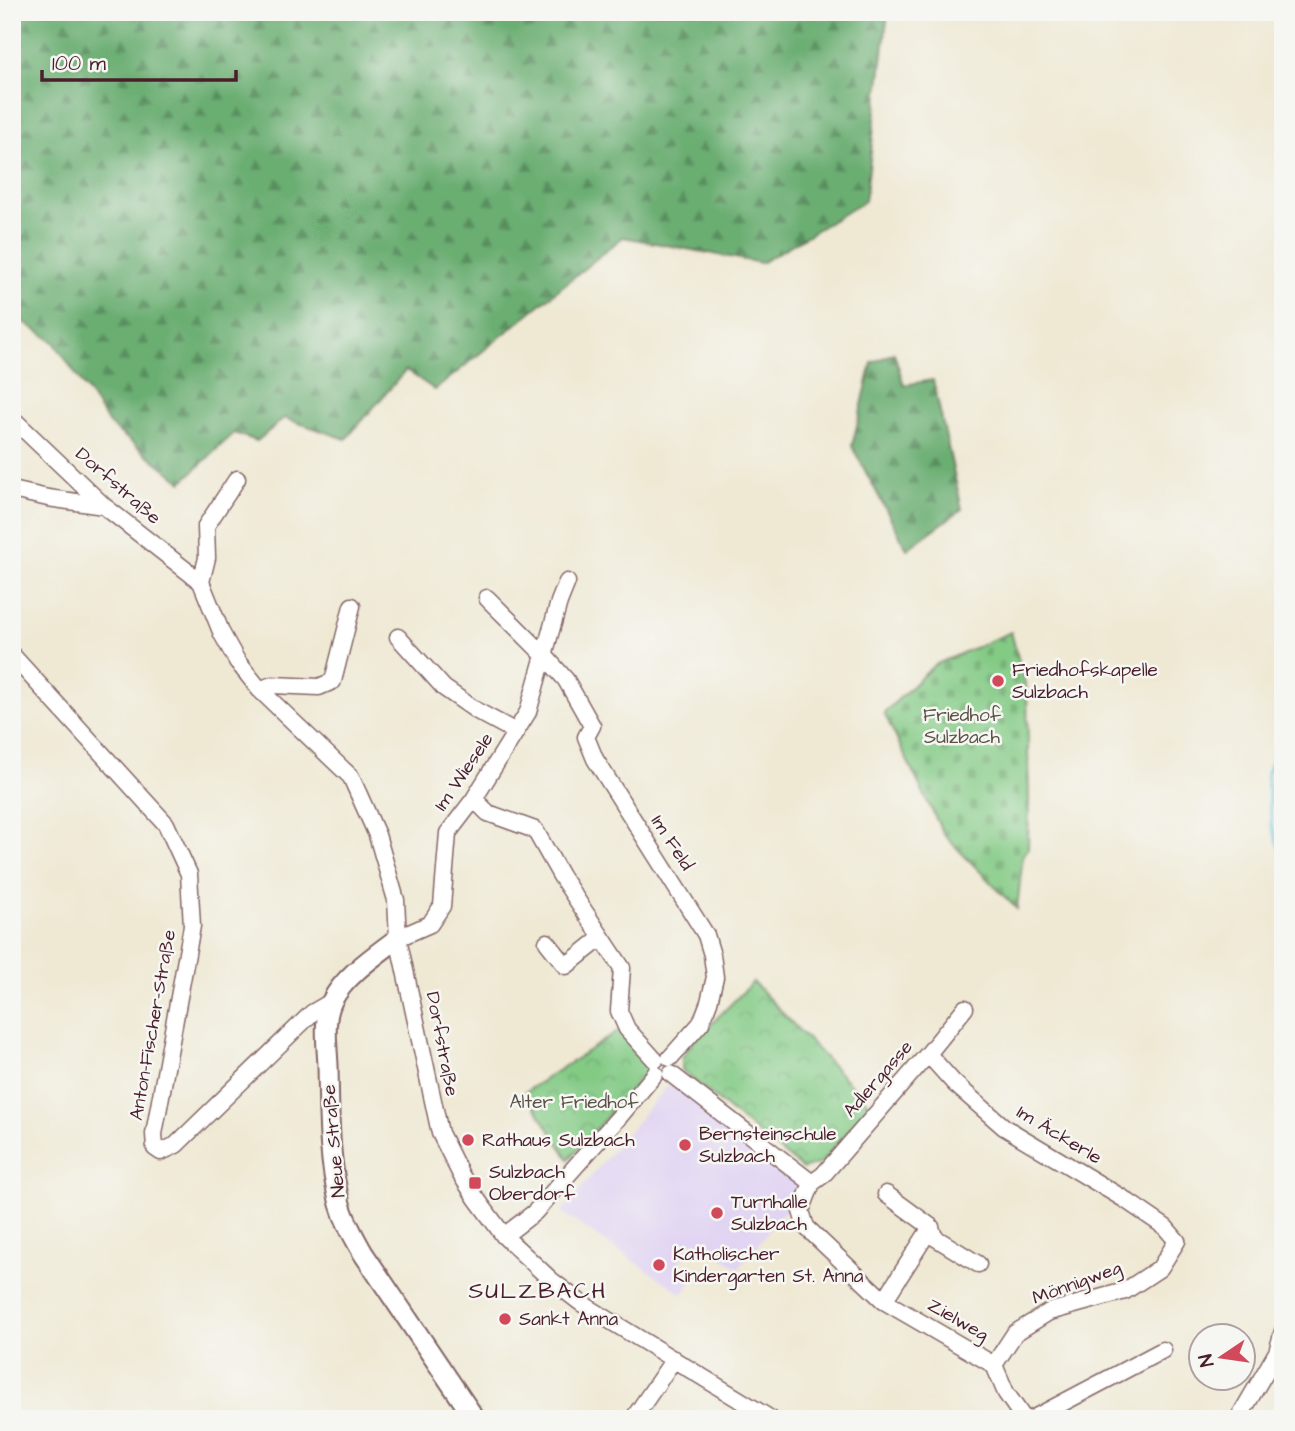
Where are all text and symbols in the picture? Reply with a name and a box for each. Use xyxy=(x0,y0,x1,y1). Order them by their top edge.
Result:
scale bar xyxy=(42,38,236,82)
text: 100 m xyxy=(52,49,107,78)
street label: Dorfstraße xyxy=(69,441,167,531)
place label: Friedhofskapelle Sulzbach xyxy=(1012,657,1158,706)
marker: Friedhofskapelle Sulzbach xyxy=(990,673,1006,689)
park label: Friedhof Sulzbach xyxy=(923,702,1002,751)
street label: Im Wiesele xyxy=(428,727,500,817)
street label: Im Feld xyxy=(644,810,700,876)
street label: Anton-Fischer-Straße xyxy=(123,928,183,1122)
street label: Dorfstraße xyxy=(419,989,465,1099)
street label: Adlergasse xyxy=(837,1034,920,1124)
street label: Neue Straße xyxy=(316,1083,352,1199)
park label: Alter Friedhof xyxy=(509,1089,639,1116)
street label: Im Äckerle xyxy=(1011,1099,1107,1171)
place label: Bernsteinschule Sulzbach xyxy=(699,1121,837,1170)
place label: Rathaus Sulzbach xyxy=(482,1127,635,1154)
marker: Rathaus Sulzbach xyxy=(460,1132,476,1148)
marker: Bernsteinschule Sulzbach xyxy=(677,1137,693,1153)
place label: Sulzbach Oberdorf xyxy=(489,1159,576,1208)
marker: Sulzbach Oberdorf xyxy=(467,1175,483,1191)
place label: Turnhalle Sulzbach xyxy=(731,1189,808,1238)
marker: Turnhalle Sulzbach xyxy=(709,1205,725,1221)
place label: Katholischer Kindergarten St. Anna xyxy=(673,1241,864,1291)
street label: Mönnigweg xyxy=(1028,1254,1126,1313)
marker: Katholischer Kindergarten St. Anna xyxy=(651,1257,667,1273)
district label: SULZBACH xyxy=(469,1275,607,1307)
street label: Zielweg xyxy=(922,1292,994,1349)
place label: Sankt Anna xyxy=(519,1306,619,1333)
marker: Sankt Anna xyxy=(497,1311,513,1327)
north arrow xyxy=(1186,1322,1256,1392)
text: N xyxy=(1192,1352,1221,1369)

